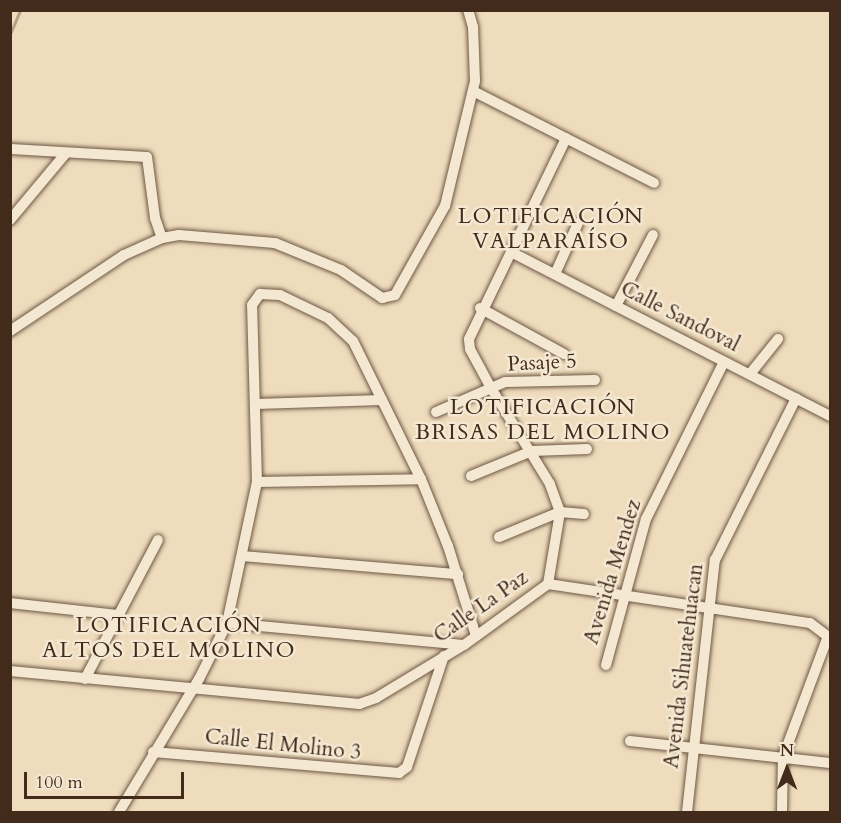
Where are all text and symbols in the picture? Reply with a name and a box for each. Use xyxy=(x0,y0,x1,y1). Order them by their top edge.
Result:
district label: LOTIFICACIÓN VALPARAÍSO xyxy=(458,203,644,254)
street label: Calle Sandoval xyxy=(616,276,744,358)
street label: Pasaje 5 xyxy=(507,349,577,377)
district label: LOTIFICACIÓN BRISAS DEL MOLINO xyxy=(415,394,671,446)
street label: Avenida Mendez xyxy=(579,497,647,647)
street label: Avenida Sihuatehuacan xyxy=(659,562,709,770)
street label: Calle La Paz xyxy=(429,565,533,649)
district label: LOTIFICACIÓN ALTOS DEL MOLINO xyxy=(42,612,296,664)
street label: Calle El Molino 3 xyxy=(204,724,362,766)
north arrow xyxy=(757,739,817,799)
text: N xyxy=(780,740,794,762)
scale bar xyxy=(27,760,188,798)
text: 100 m xyxy=(35,770,83,795)

